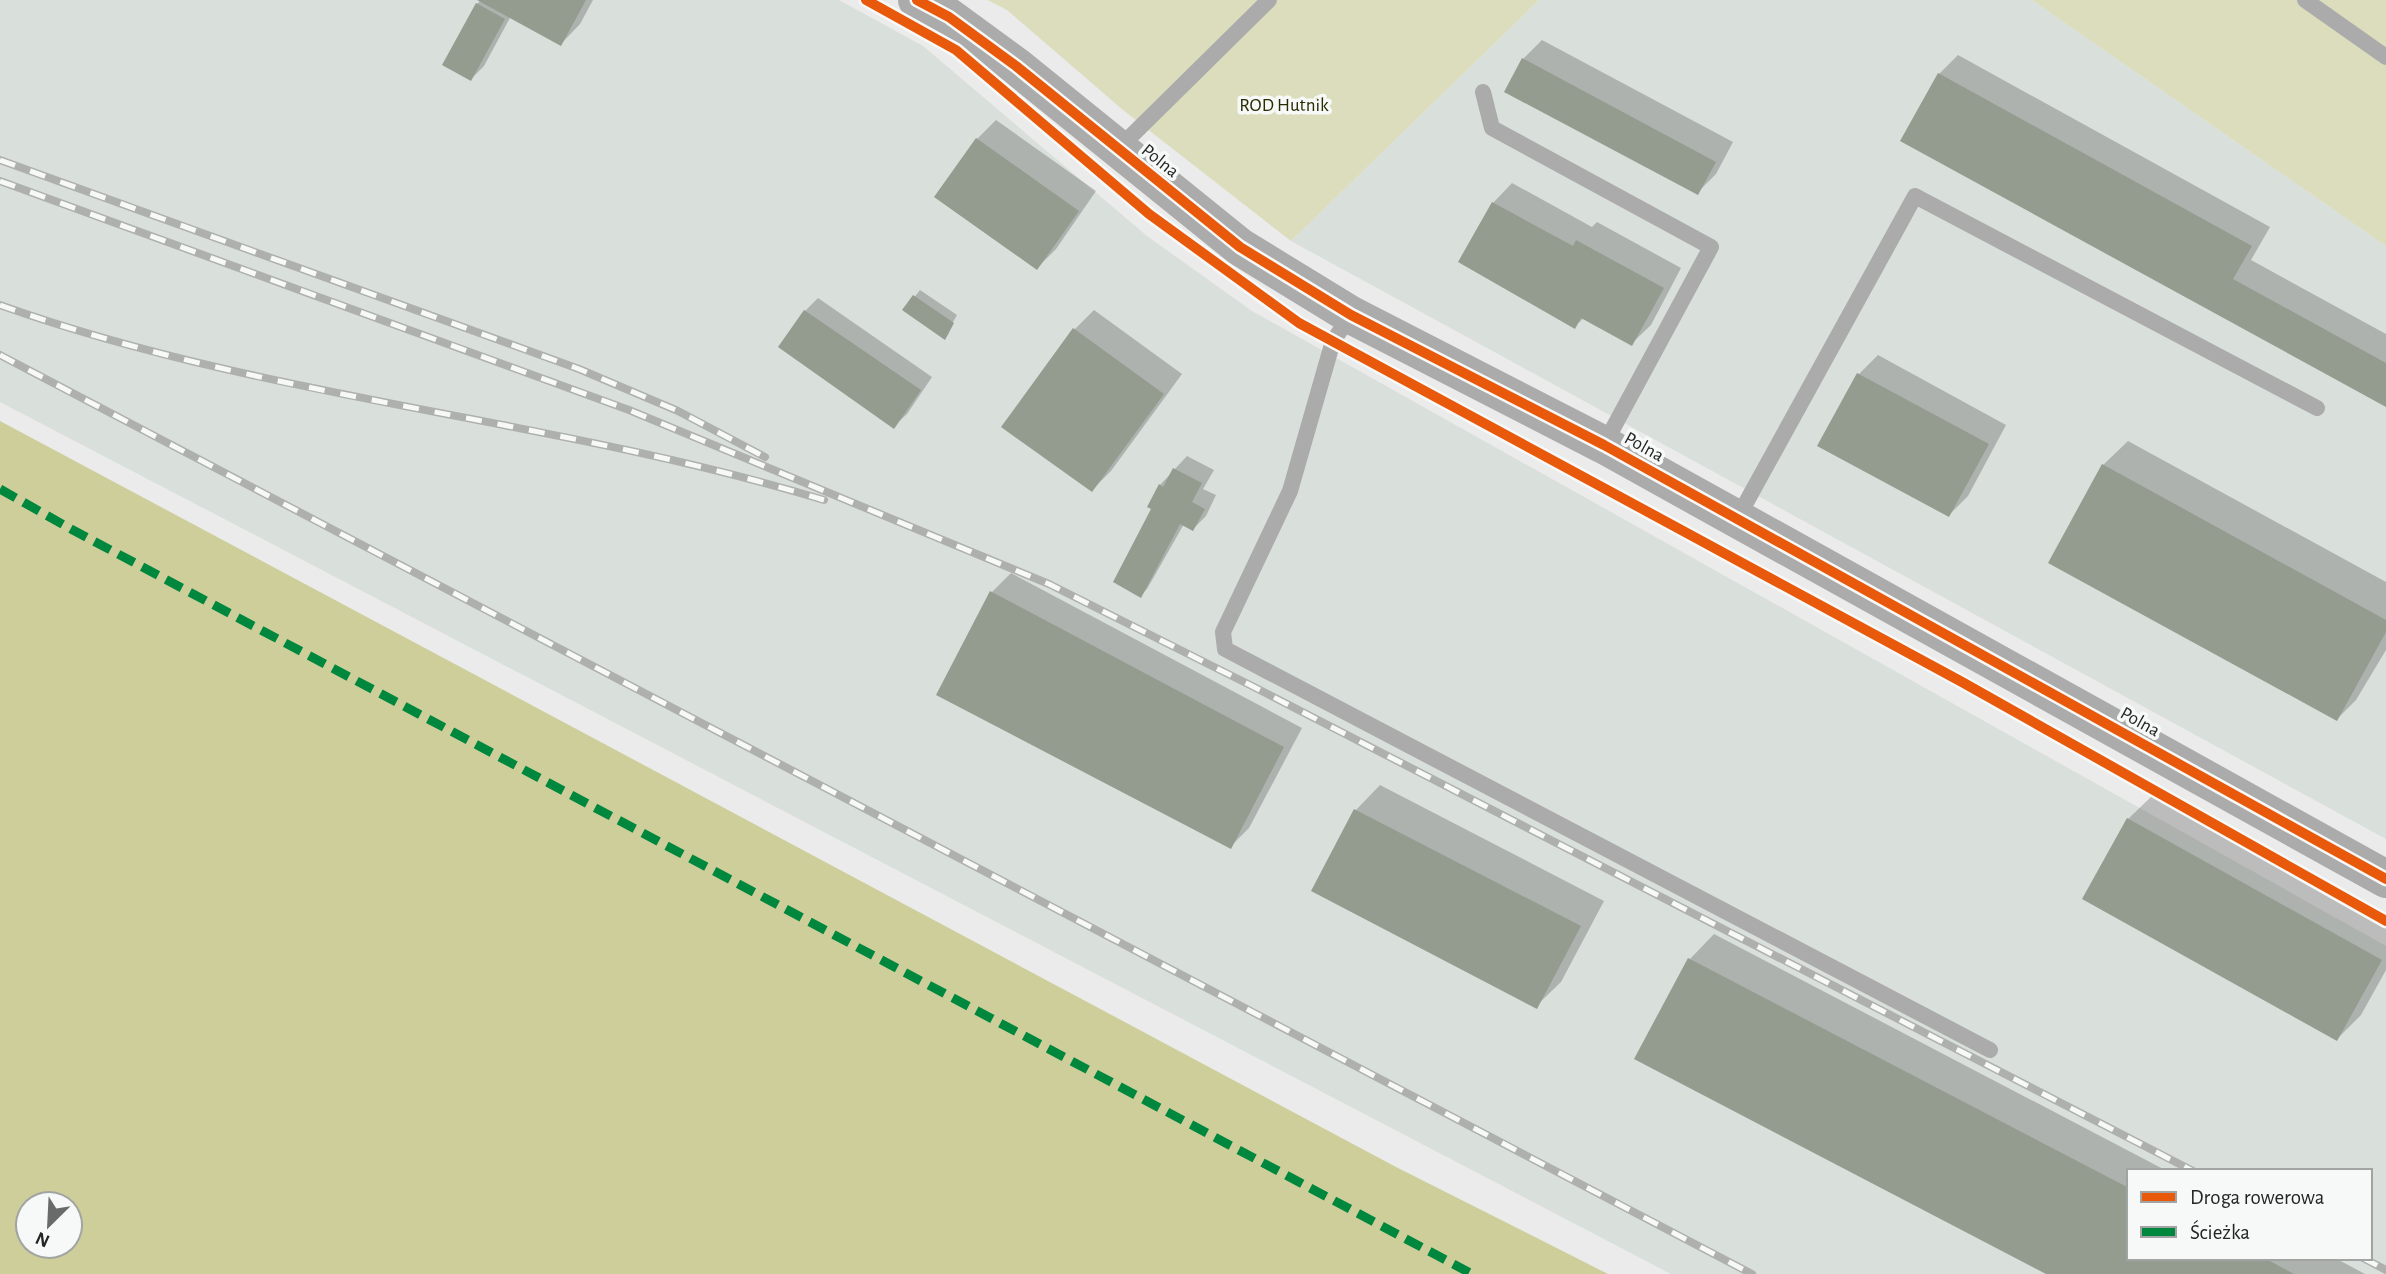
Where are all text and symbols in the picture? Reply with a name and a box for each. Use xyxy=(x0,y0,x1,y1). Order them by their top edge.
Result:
park label: ROD Hutnik xyxy=(1239,96,1329,115)
street label: Polna xyxy=(1138,140,1182,182)
street label: Polna xyxy=(1621,429,1667,466)
street label: Polna xyxy=(2117,704,2163,741)
legend xyxy=(2127,1169,2372,1260)
text: Droga rowerowa xyxy=(2190,1187,2325,1208)
north arrow xyxy=(14,1190,84,1260)
text: Ścieżka xyxy=(2190,1219,2250,1243)
text: N xyxy=(33,1228,53,1251)

